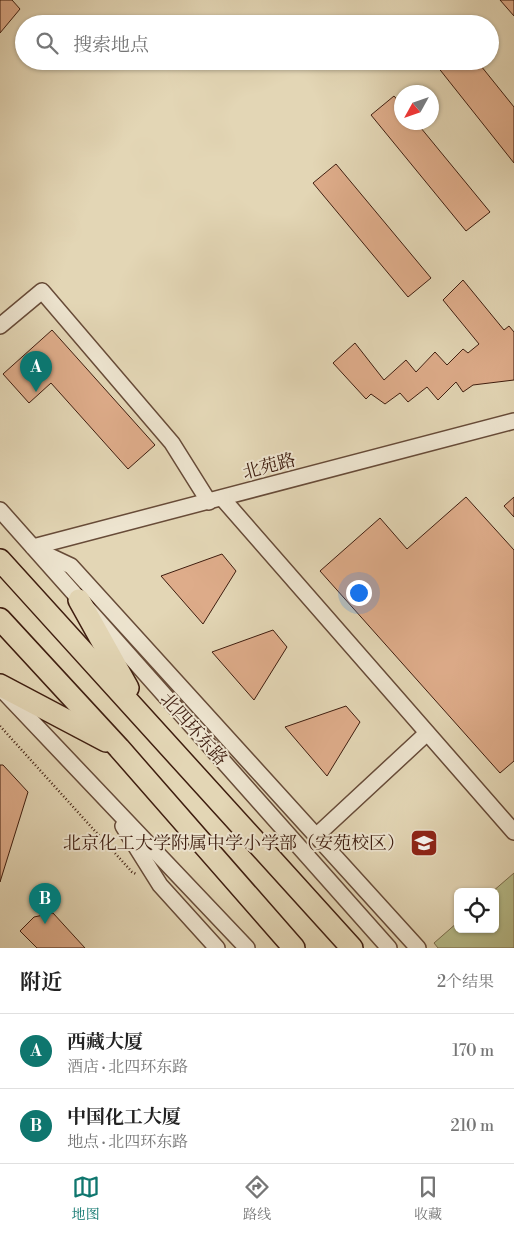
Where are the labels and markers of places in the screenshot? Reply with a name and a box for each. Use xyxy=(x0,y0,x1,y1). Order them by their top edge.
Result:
pin: A xyxy=(20,351,52,392)
school or university icon: 北京化工大学附属中学小学部（安苑校区） xyxy=(409,828,439,858)
place label: 北京化工大学附属中学小学部（安苑校区） xyxy=(63,832,405,855)
pin: B xyxy=(29,883,61,924)

